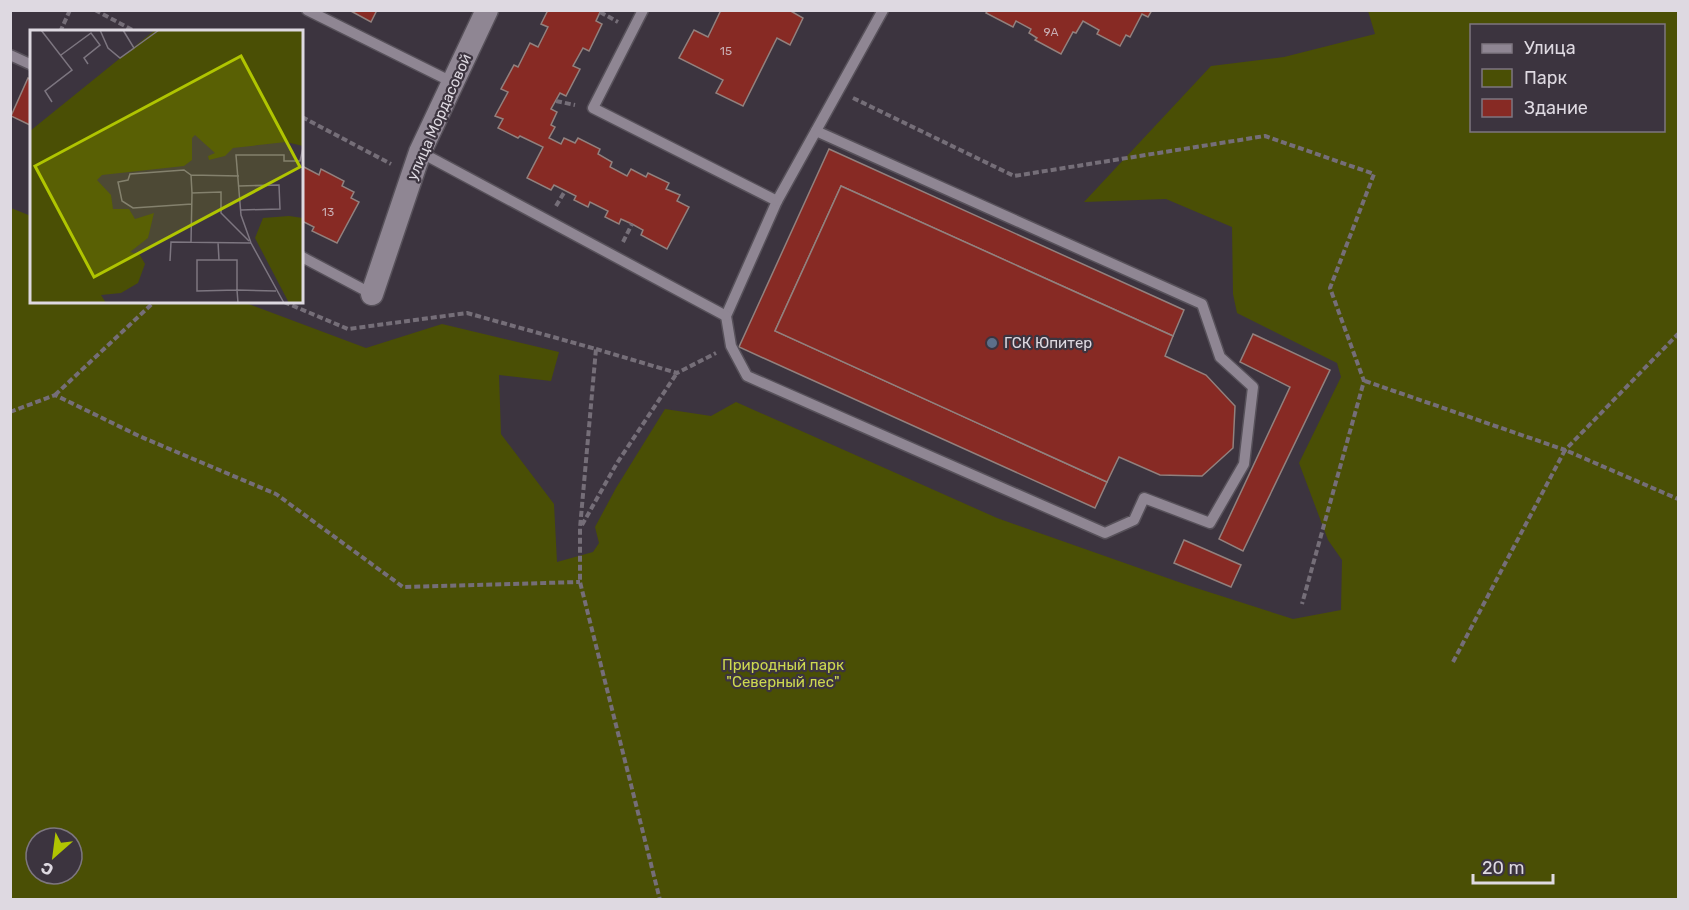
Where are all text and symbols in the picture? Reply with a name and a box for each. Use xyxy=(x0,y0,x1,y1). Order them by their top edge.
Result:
legend xyxy=(1470,24,1665,132)
house number: 9А xyxy=(1043,25,1059,39)
inset map xyxy=(30,30,303,303)
text: Улица xyxy=(1524,37,1576,59)
house number: 15 xyxy=(720,44,732,58)
street label: улица Мордасовой xyxy=(403,51,475,183)
text: Парк xyxy=(1524,67,1568,89)
text: Здание xyxy=(1524,97,1588,119)
house number: 13 xyxy=(322,205,334,219)
place label: ГСК Юпитер xyxy=(1004,334,1092,352)
marker: ГСК Юпитер xyxy=(985,336,999,350)
park label: Природный парк "Северный лес" xyxy=(722,656,844,691)
north arrow xyxy=(24,826,84,886)
scale bar xyxy=(1473,847,1552,885)
text: 20 m xyxy=(1482,857,1524,879)
text: С xyxy=(38,858,57,880)

